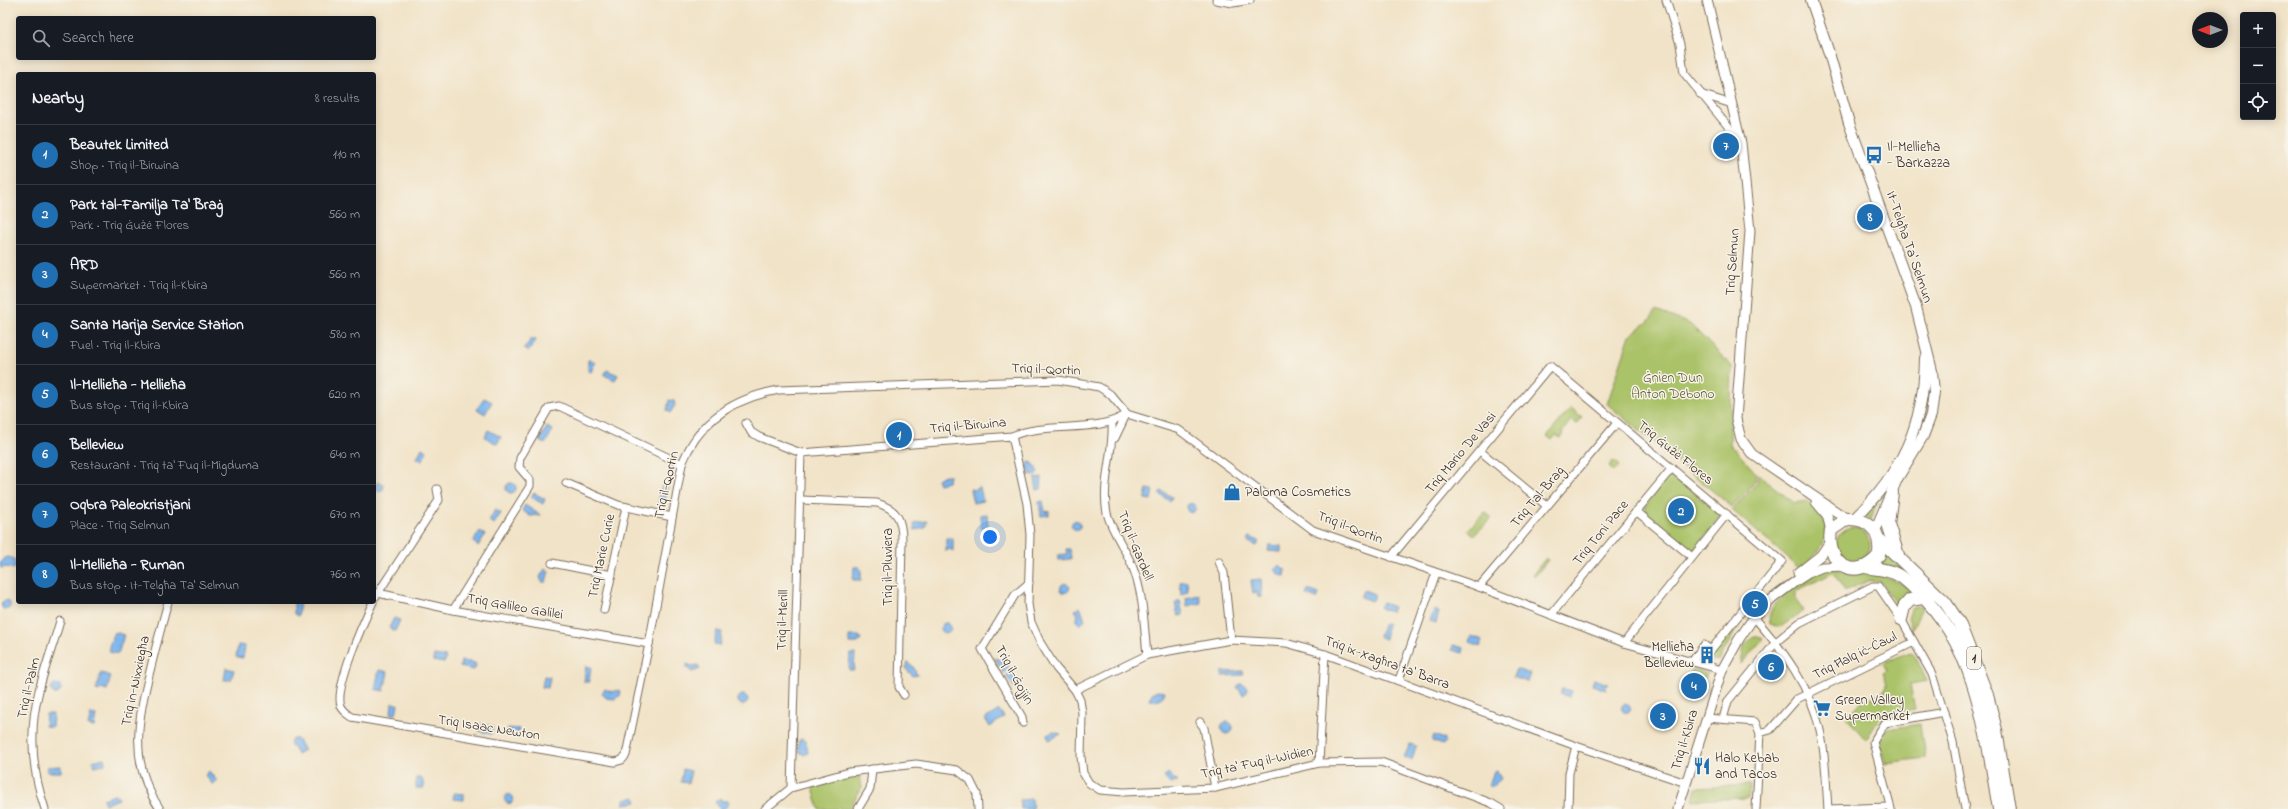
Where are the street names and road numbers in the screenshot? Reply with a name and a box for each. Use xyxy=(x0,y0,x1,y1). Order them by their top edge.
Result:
street label: It-Telgħa Ta' Selmun xyxy=(1879,188,1938,306)
street label: Triq Selmun xyxy=(1720,227,1746,296)
street label: Triq il-Qortin xyxy=(1011,358,1081,382)
street label: Triq Mario De Vasi xyxy=(1420,407,1502,499)
street label: Triq il-Birwina xyxy=(929,412,1007,440)
street label: Triq Ġużè Flores xyxy=(1632,416,1718,490)
street label: Triq il-Qortin xyxy=(649,449,685,521)
street label: Triq Tal-Braġ xyxy=(1506,462,1571,533)
street label: Triq Toni Pace xyxy=(1568,495,1635,570)
street label: Triq il-Qortin xyxy=(1314,506,1386,550)
street label: Triq il-Gardell xyxy=(1111,508,1159,584)
street label: Triq Marie Curie xyxy=(583,511,621,600)
street label: Triq il-Pluviera xyxy=(878,528,899,606)
street label: Triq Galileo Galilei xyxy=(465,588,565,626)
street label: Triq il-Merill xyxy=(771,589,795,651)
street label: Triq Ħalq iċ-Ċawl xyxy=(1809,627,1901,685)
street label: Triq ix-Xagħra ta' Barra xyxy=(1321,631,1453,696)
street label: Triq in-Nixxiegħa xyxy=(116,634,157,728)
street label: Triq il-Ġojjin xyxy=(989,641,1039,709)
road number: 1 xyxy=(1967,647,1981,669)
street label: Triq il-Palm xyxy=(12,655,46,721)
street label: Triq il-Kbira xyxy=(1666,707,1704,773)
street label: Triq Isaac Newton xyxy=(436,710,542,746)
street label: Triq ta' Fuq il-Widien xyxy=(1199,741,1315,785)

